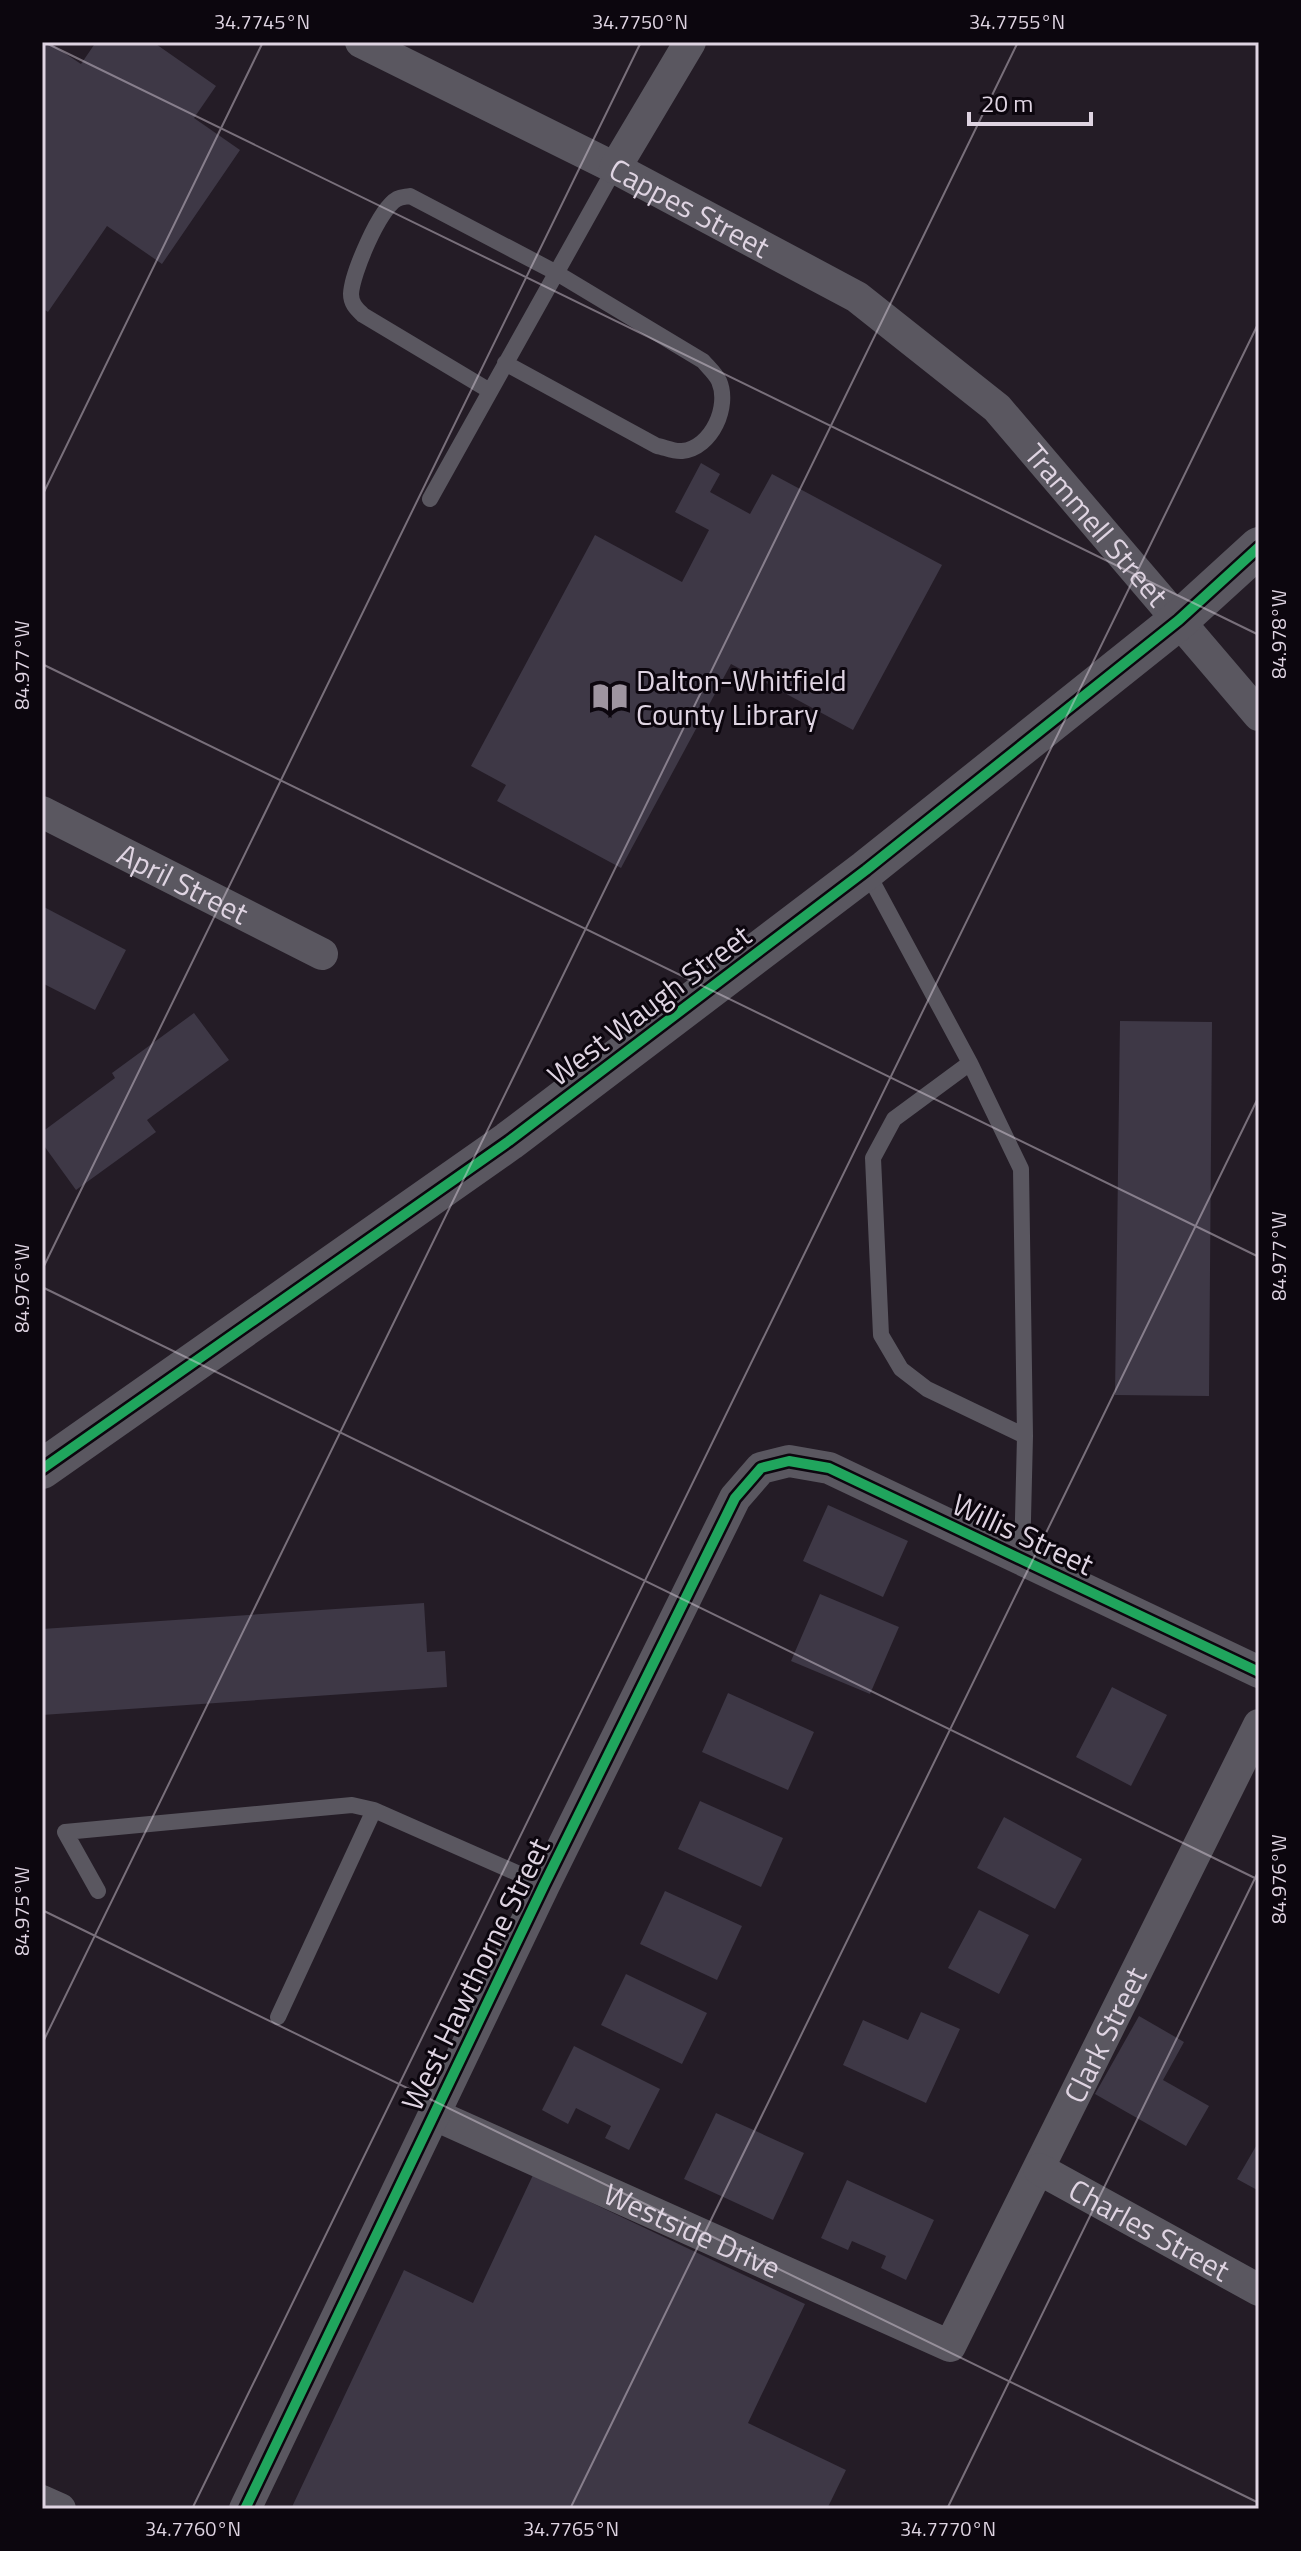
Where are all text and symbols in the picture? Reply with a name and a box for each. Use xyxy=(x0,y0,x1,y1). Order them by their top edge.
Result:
text: 34.7745°N xyxy=(214,6,310,37)
text: 34.7750°N xyxy=(592,6,688,37)
text: 34.7755°N xyxy=(969,6,1065,37)
scale bar xyxy=(969,76,1091,126)
text: 20 m xyxy=(981,85,1033,121)
street label: Cappes Street xyxy=(601,146,778,270)
street label: Trammell Street xyxy=(1014,433,1180,617)
text: 84.978°W xyxy=(1263,589,1294,679)
text: 84.977°W xyxy=(6,620,37,710)
place label: Dalton-Whitfield County Library xyxy=(636,657,847,737)
library icon: Dalton-Whitfield County Library xyxy=(591,678,629,716)
street label: April Street xyxy=(109,831,257,936)
street label: West Waugh Street xyxy=(537,913,761,1097)
text: 84.977°W xyxy=(1263,1211,1294,1301)
text: 84.976°W xyxy=(6,1243,37,1333)
street label: Willis Street xyxy=(945,1481,1102,1587)
street label: West Hawthorne Street xyxy=(389,1829,561,2118)
text: 84.976°W xyxy=(1263,1834,1294,1924)
text: 84.975°W xyxy=(6,1866,37,1956)
street label: Clark Street xyxy=(1051,1958,1158,2111)
street label: Charles Street xyxy=(1060,2167,1239,2293)
street label: Westside Drive xyxy=(596,2171,788,2290)
text: 34.7760°N xyxy=(145,2513,241,2544)
text: 34.7765°N xyxy=(523,2513,619,2544)
text: 34.7770°N xyxy=(900,2513,996,2544)

